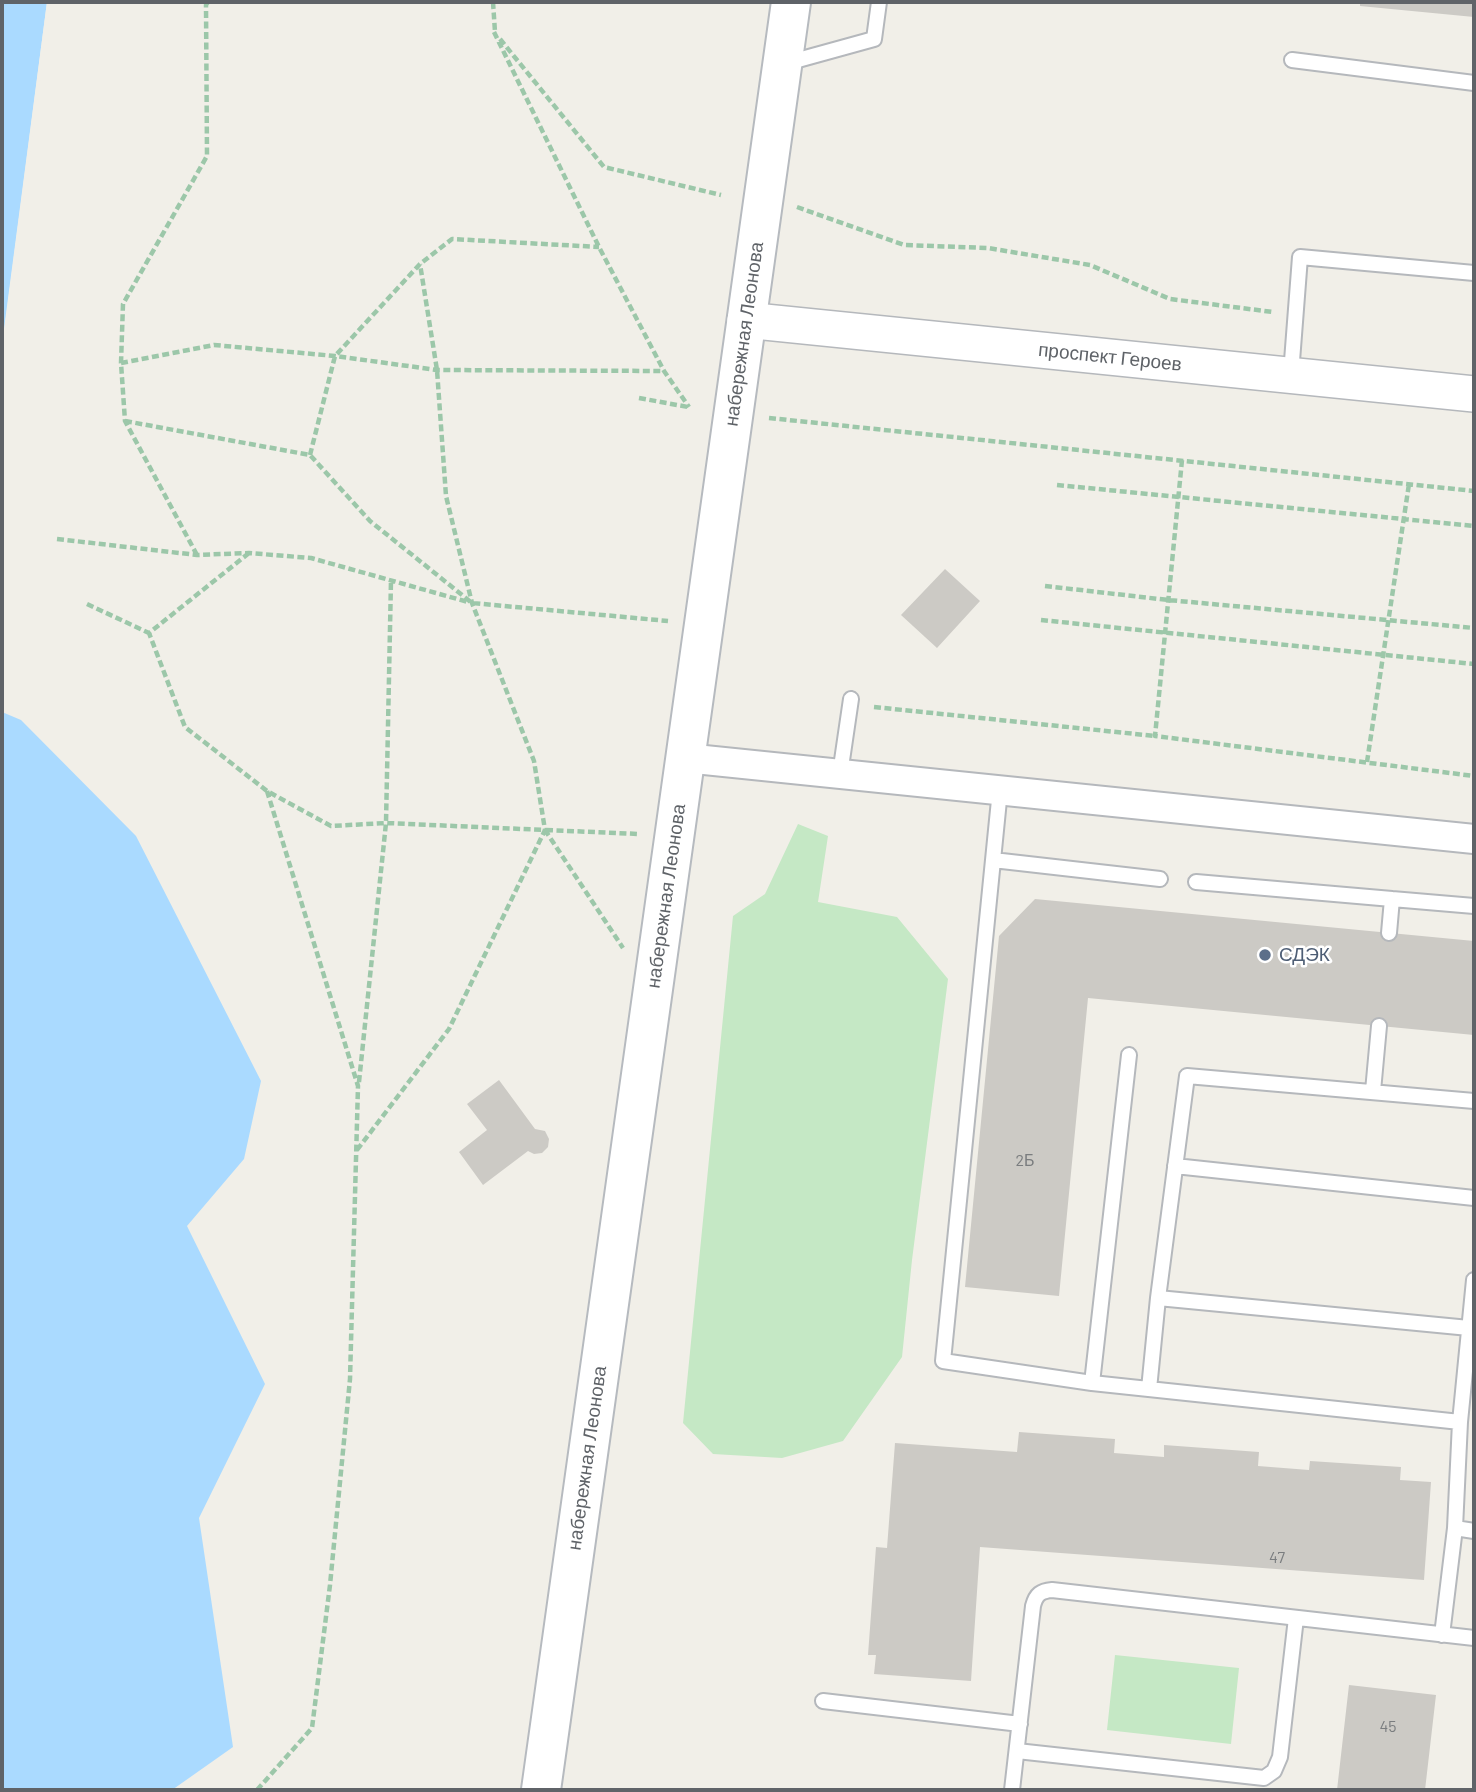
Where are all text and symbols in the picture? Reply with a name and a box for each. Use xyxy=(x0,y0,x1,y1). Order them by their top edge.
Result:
street label: набережная Леонова xyxy=(720,240,768,428)
street label: проспект Героев xyxy=(1037,338,1183,376)
street label: набережная Леонова xyxy=(642,802,690,990)
place label: СДЭК xyxy=(1279,944,1330,966)
marker: СДЭК xyxy=(1257,947,1273,963)
house number: 2Б xyxy=(1015,1151,1035,1171)
street label: набережная Леонова xyxy=(563,1364,611,1552)
house number: 47 xyxy=(1269,1548,1285,1568)
house number: 45 xyxy=(1379,1717,1397,1737)

